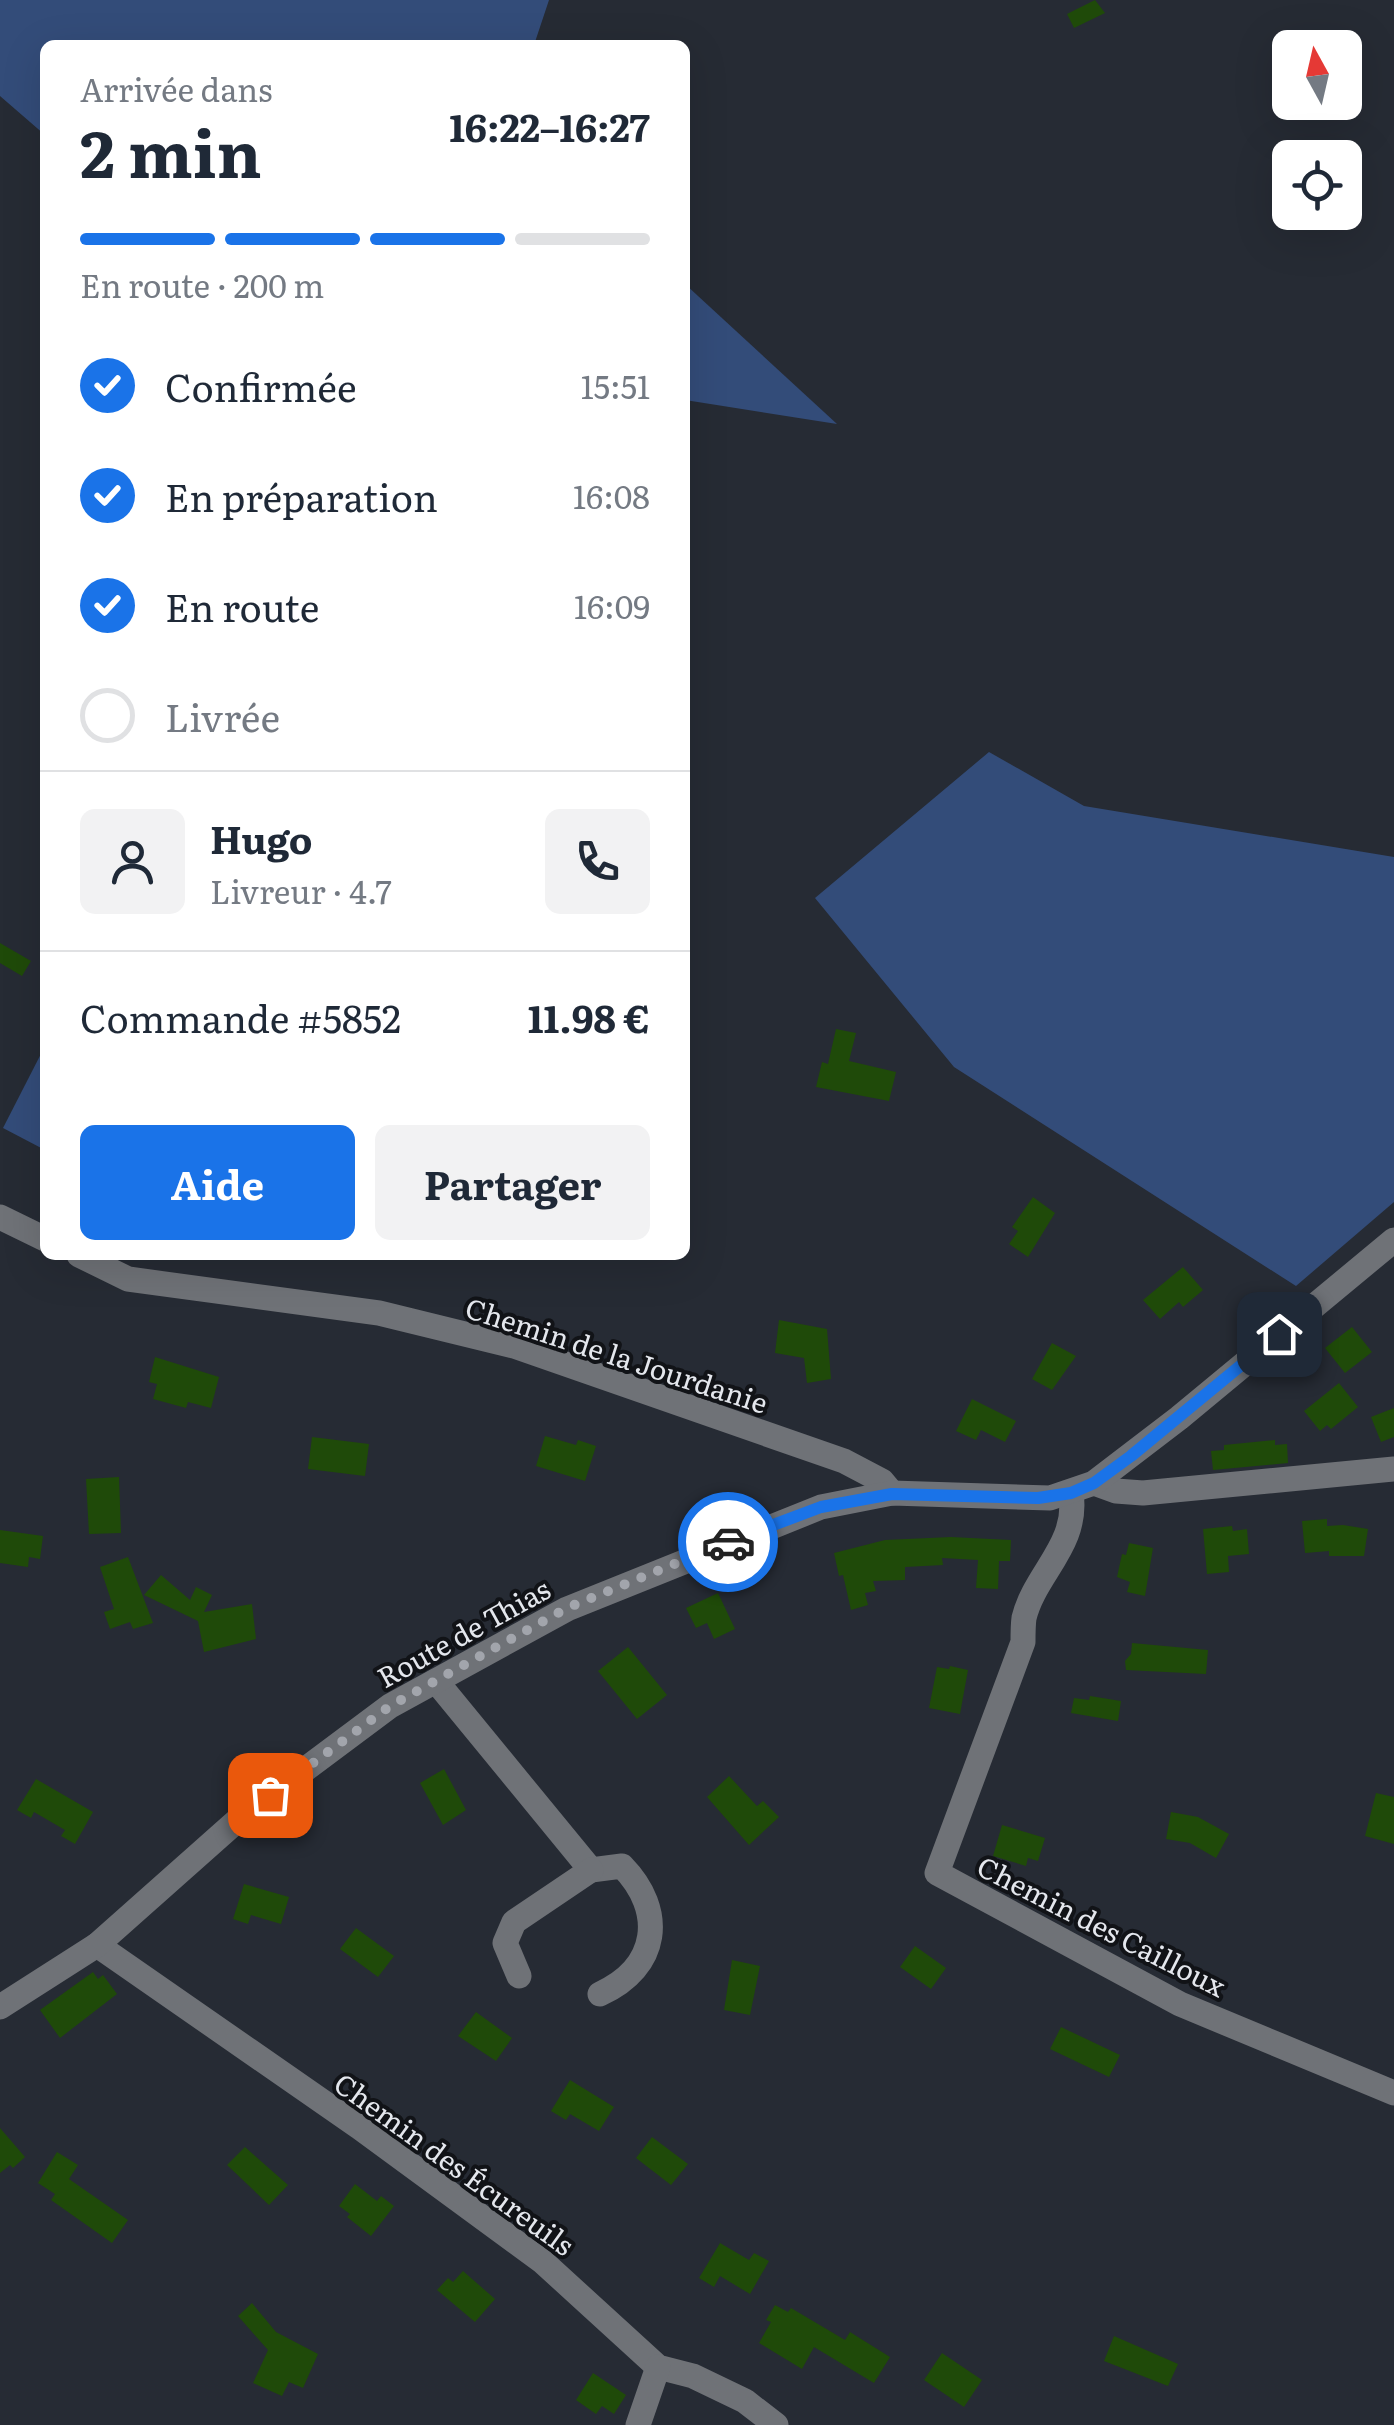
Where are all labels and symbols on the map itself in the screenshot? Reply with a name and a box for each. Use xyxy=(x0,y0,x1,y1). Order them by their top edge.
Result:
north arrow xyxy=(1272,30,1362,120)
street label: Chemin de la Jourdanie xyxy=(461,1285,773,1423)
pin xyxy=(1237,1292,1322,1377)
courier xyxy=(678,1492,778,1592)
street label: Route de Thias xyxy=(369,1567,557,1697)
pin xyxy=(228,1753,313,1838)
street label: Chemin des Cailloux xyxy=(970,1844,1234,2006)
street label: Chemin des Écureuils xyxy=(326,2061,584,2265)

